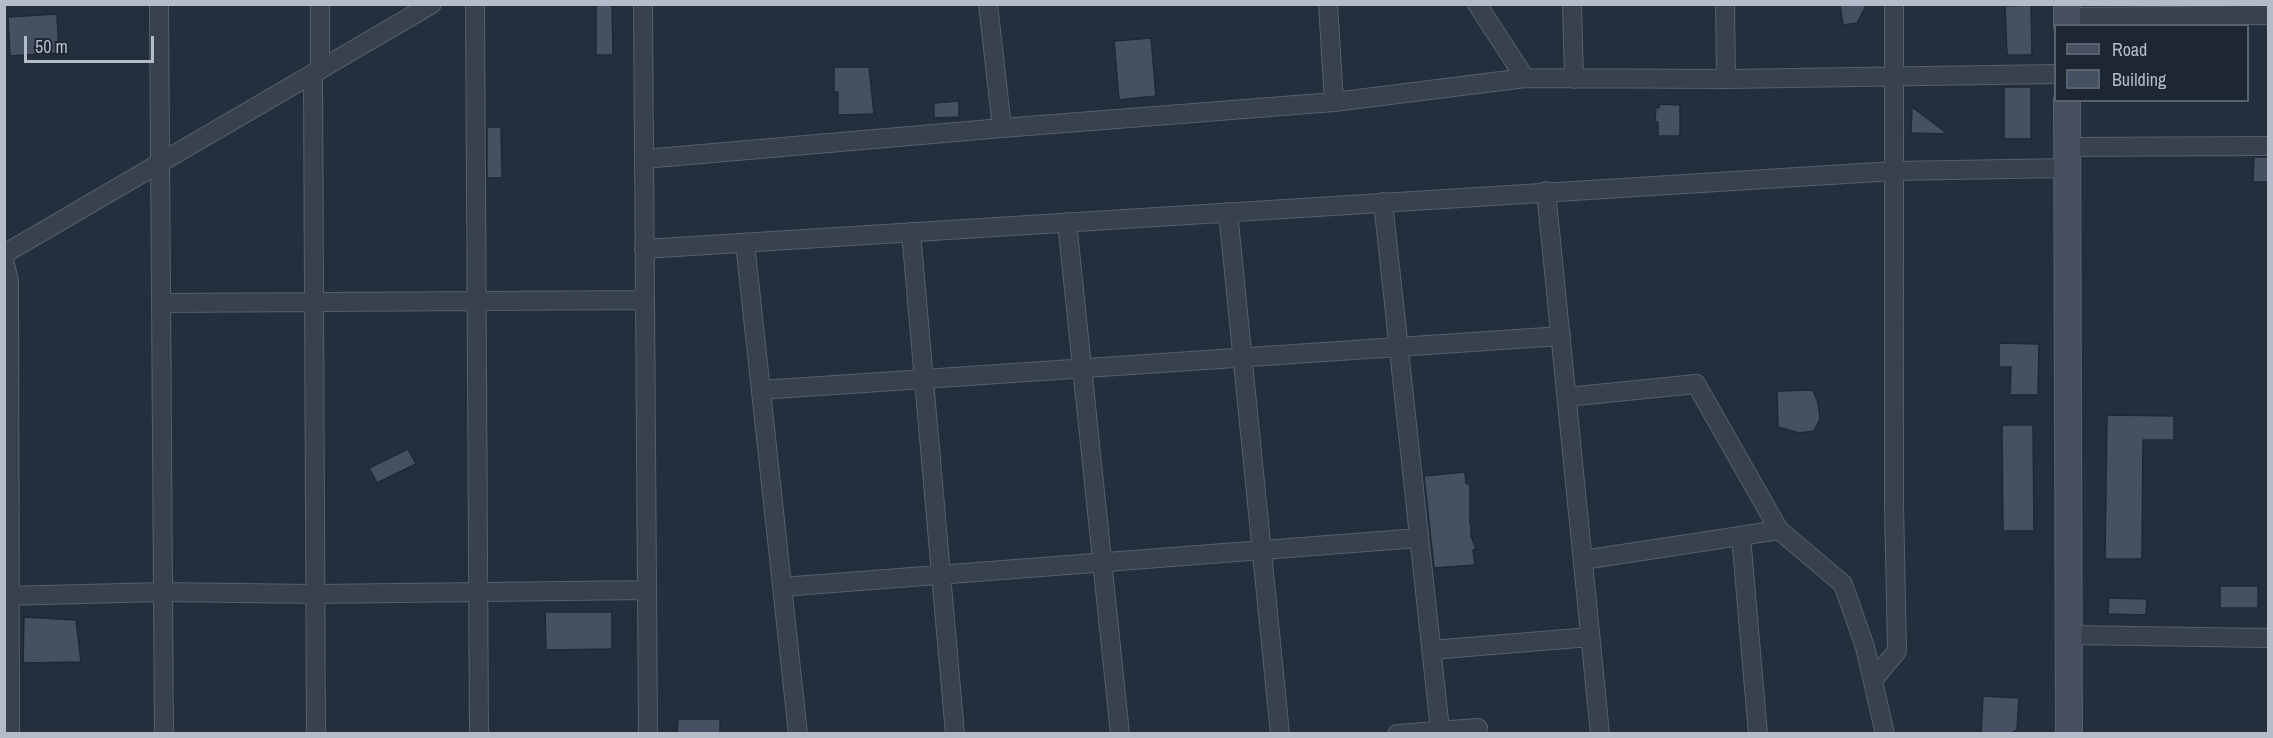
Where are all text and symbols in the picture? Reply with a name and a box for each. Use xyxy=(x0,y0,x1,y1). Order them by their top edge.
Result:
scale bar xyxy=(27,24,158,62)
legend xyxy=(2054,24,2249,102)
text: 50 m xyxy=(35,34,68,59)
text: Road xyxy=(2112,37,2147,62)
text: Building xyxy=(2112,67,2166,92)

